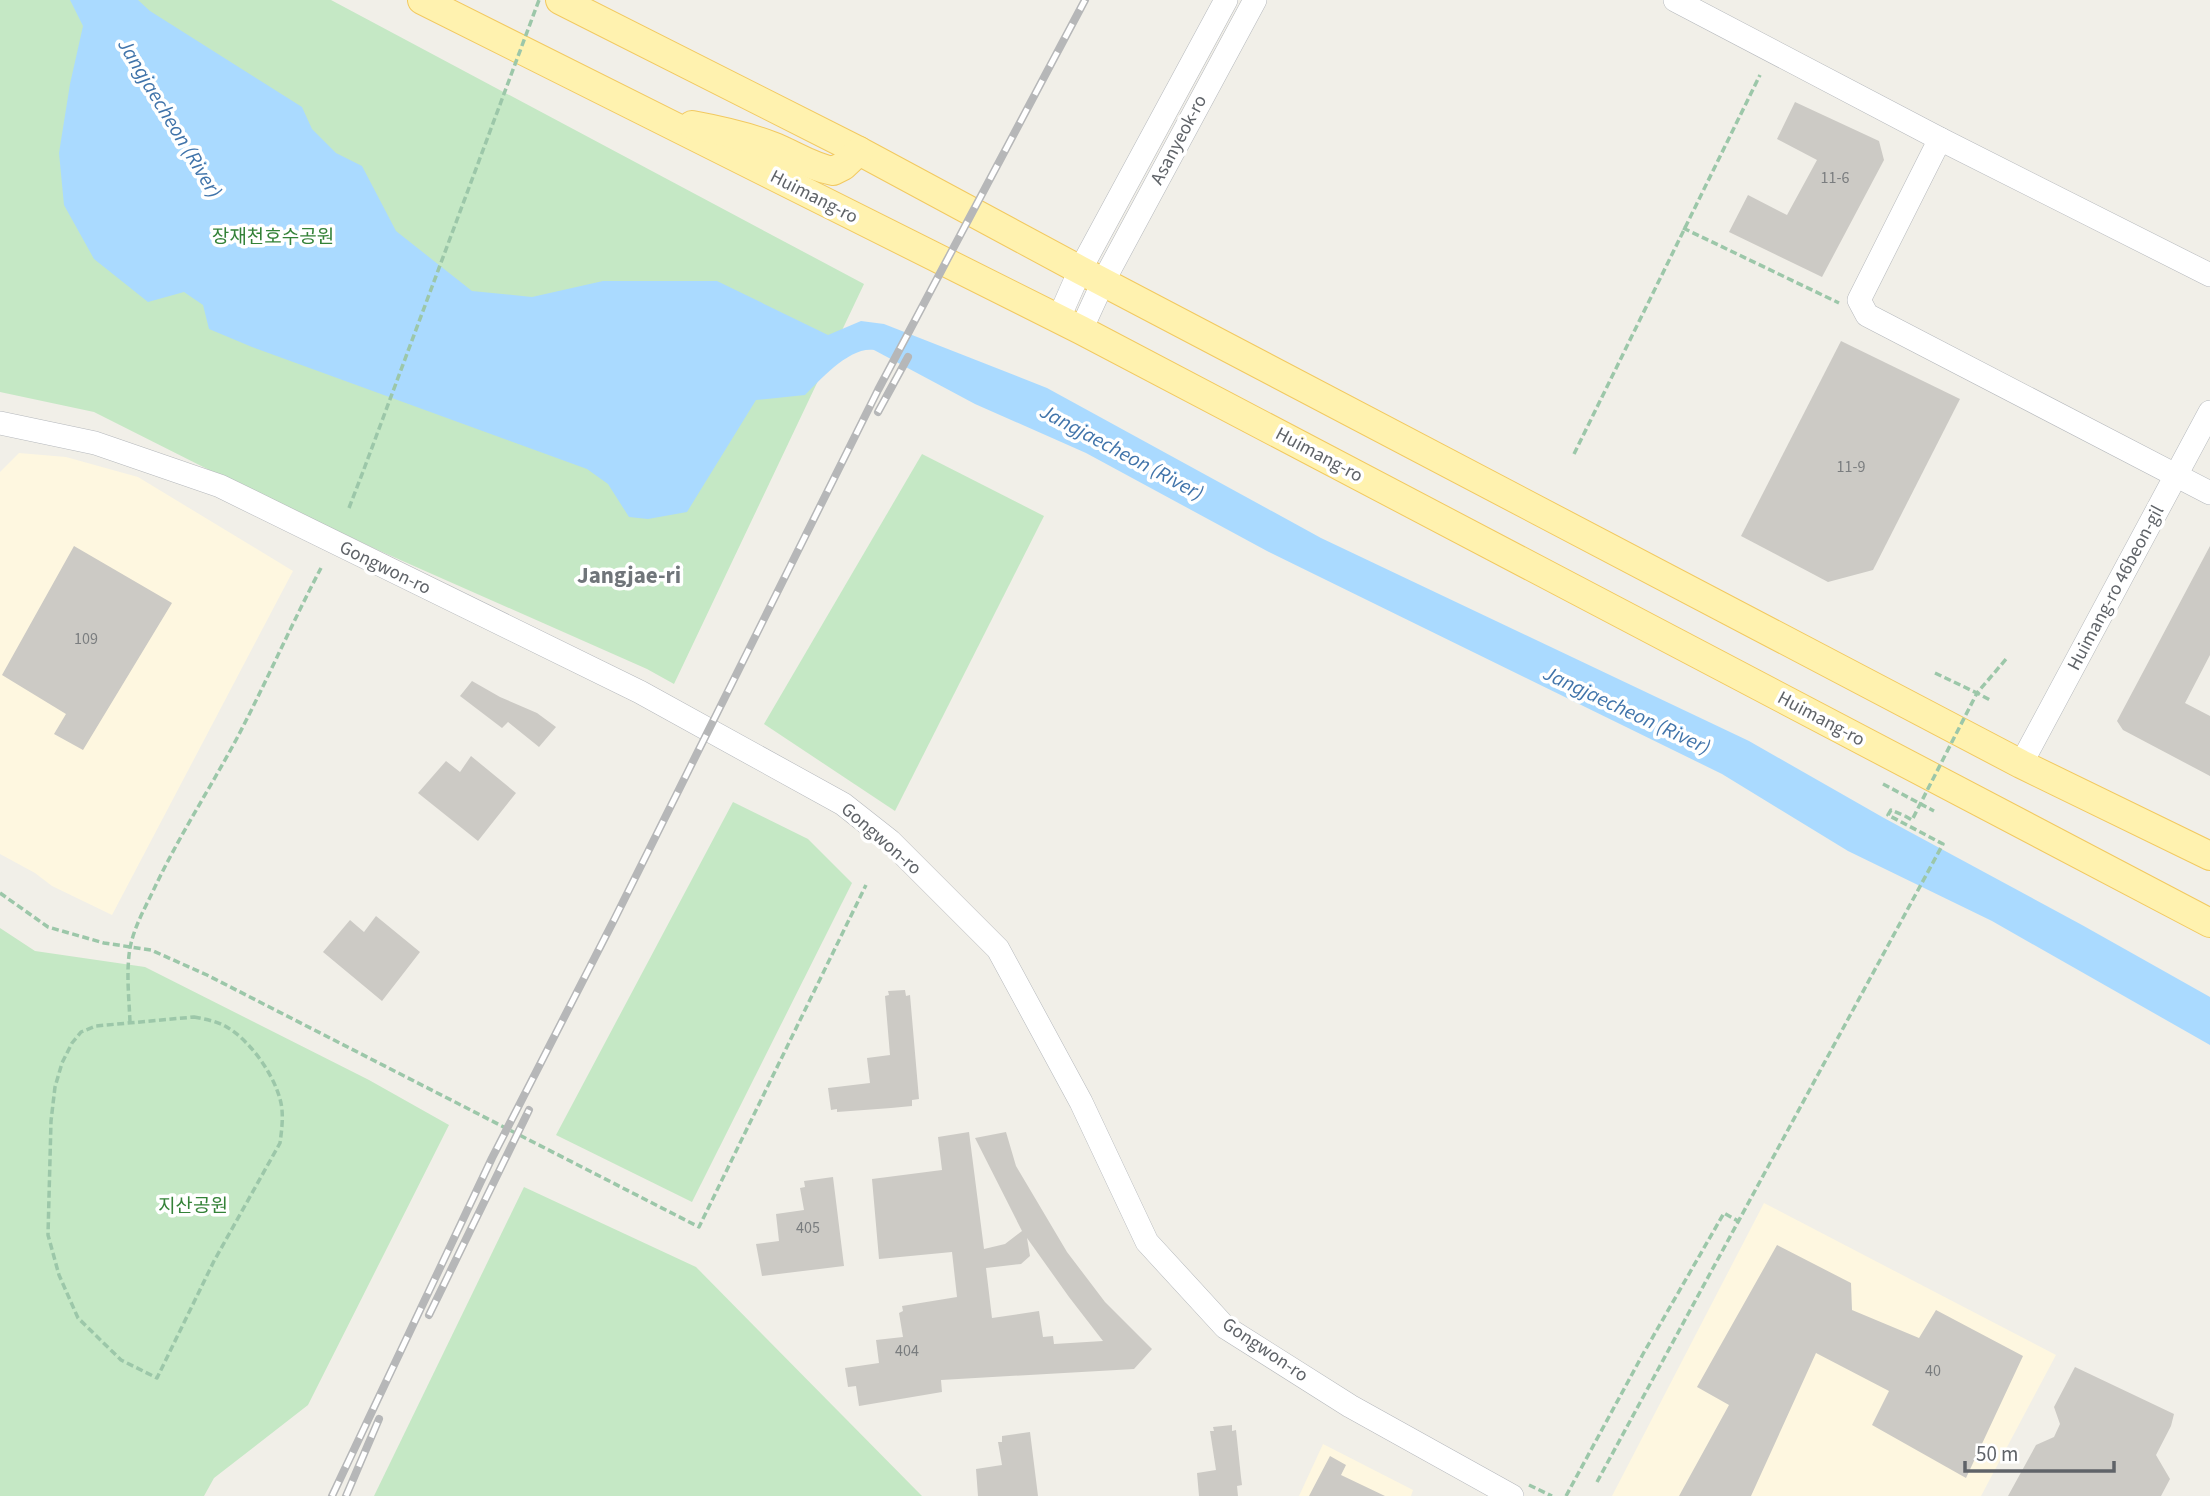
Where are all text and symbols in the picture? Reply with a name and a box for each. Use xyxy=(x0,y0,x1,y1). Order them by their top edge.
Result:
water label: Jangjaecheon (River) xyxy=(110,32,229,203)
street label: Asanyeok-ro xyxy=(1144,90,1214,190)
street label: Huimang-ro xyxy=(765,163,863,231)
house number: 11-6 xyxy=(1821,167,1849,189)
park label: 장재천호수공원 xyxy=(212,224,334,251)
water label: Jangjaecheon (River) xyxy=(1034,396,1209,508)
street label: Huimang-ro xyxy=(1271,421,1367,489)
house number: 11-9 xyxy=(1837,456,1865,478)
street label: Huimang-ro 46beon-gil xyxy=(2061,500,2171,675)
street label: Gongwon-ro xyxy=(335,534,435,602)
district label: Jangjae-ri xyxy=(577,559,681,592)
house number: 109 xyxy=(74,628,98,650)
water label: Jangjaecheon (River) xyxy=(1538,658,1715,762)
street label: Huimang-ro xyxy=(1773,685,1869,753)
street label: Gongwon-ro xyxy=(835,796,927,882)
park label: 지산공원 xyxy=(158,1193,228,1220)
house number: 405 xyxy=(796,1217,820,1239)
street label: Gongwon-ro xyxy=(1216,1311,1314,1389)
house number: 404 xyxy=(895,1340,919,1362)
house number: 40 xyxy=(1925,1360,1941,1382)
scale bar xyxy=(1965,1430,2114,1474)
text: 50 m xyxy=(1976,1439,2018,1469)

